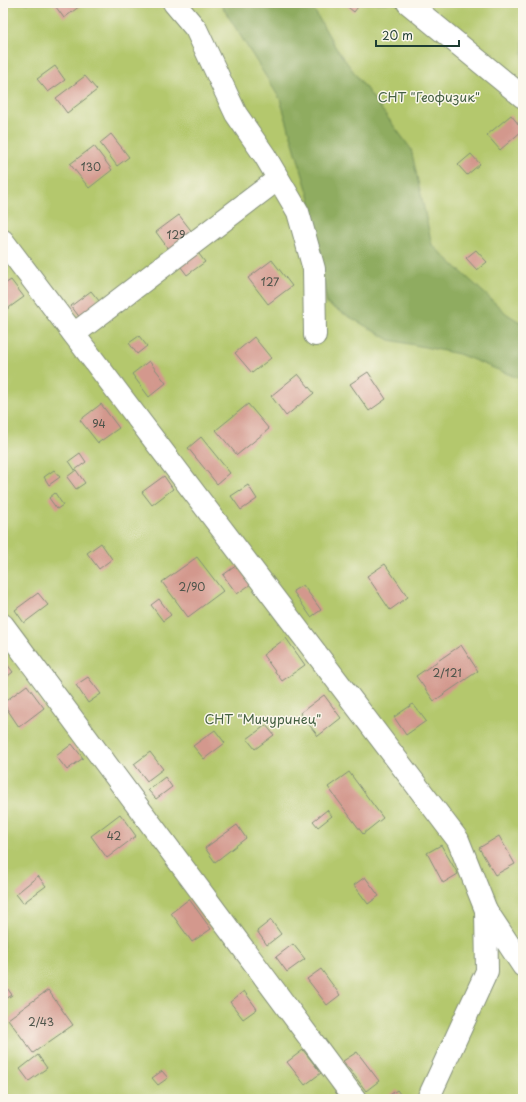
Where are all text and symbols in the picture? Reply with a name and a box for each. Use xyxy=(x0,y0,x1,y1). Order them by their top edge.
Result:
scale bar xyxy=(376,22,459,48)
text: 20 m xyxy=(382,26,413,44)
park label: СНТ "Геофизик" xyxy=(378,87,480,106)
house number: 130 xyxy=(81,158,101,175)
house number: 129 xyxy=(167,226,185,243)
house number: 127 xyxy=(261,273,279,290)
house number: 94 xyxy=(92,415,106,432)
house number: 2/90 xyxy=(179,578,205,595)
house number: 2/121 xyxy=(432,664,462,681)
park label: СНТ "Мичуринец" xyxy=(205,709,321,728)
house number: 42 xyxy=(107,827,122,844)
house number: 2/43 xyxy=(28,1013,54,1030)

